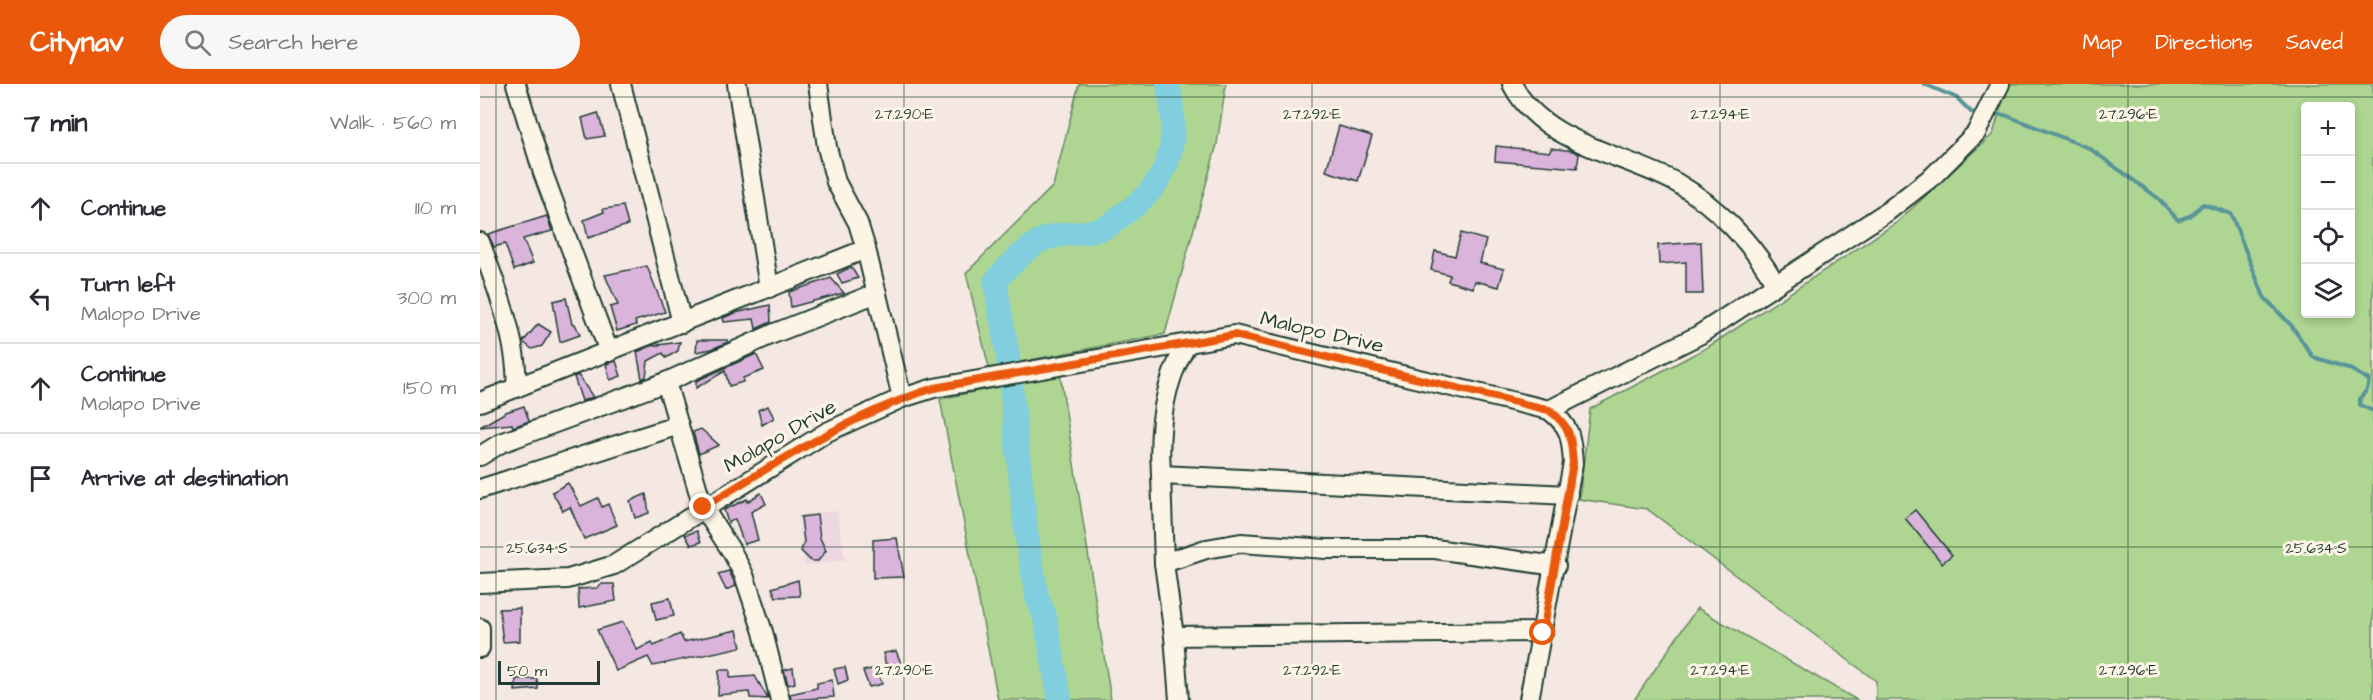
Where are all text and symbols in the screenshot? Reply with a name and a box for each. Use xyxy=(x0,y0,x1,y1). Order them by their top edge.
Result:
search box xyxy=(160,15,580,69)
text: Citynav xyxy=(30,23,124,62)
icon: search xyxy=(181,26,214,59)
text: Search here xyxy=(229,27,358,58)
text: Map xyxy=(2082,28,2122,57)
text: Directions xyxy=(2155,28,2253,57)
text: Saved xyxy=(2286,28,2343,57)
map controls xyxy=(2301,102,2355,318)
button: + xyxy=(2301,102,2355,156)
text: 27.290°E xyxy=(875,104,933,125)
text: 27.292°E xyxy=(1283,104,1341,125)
text: 27.294°E xyxy=(1690,104,1750,125)
text: 27.296°E xyxy=(2099,104,2157,125)
text: 7 min xyxy=(24,105,88,141)
text: Walk · 560 m xyxy=(330,109,456,137)
button: − xyxy=(2301,156,2355,210)
icon: ahead xyxy=(24,192,57,225)
text: Continue xyxy=(81,193,166,224)
text: 110 m xyxy=(415,194,456,222)
button: locate xyxy=(2301,210,2355,264)
button: layers xyxy=(2301,264,2355,318)
text: Turn left xyxy=(81,269,175,300)
icon: left xyxy=(24,282,57,315)
text: 300 m xyxy=(397,284,456,312)
text: Malopo Drive xyxy=(81,300,201,328)
street label: Malopo Drive xyxy=(1257,304,1387,361)
text: Continue xyxy=(81,359,166,390)
icon: ahead xyxy=(24,372,57,405)
text: 150 m xyxy=(403,374,456,402)
text: Molapo Drive xyxy=(81,390,201,418)
street label: Molapo Drive xyxy=(718,392,842,481)
icon: arrive xyxy=(24,462,57,495)
text: Arrive at destination xyxy=(81,463,288,494)
route end xyxy=(689,493,715,519)
text: 25.634°S xyxy=(506,538,568,559)
text: 25.634°S xyxy=(2285,538,2347,559)
route start xyxy=(1529,619,1555,645)
scale bar xyxy=(498,658,600,686)
text: 50 m xyxy=(507,660,547,682)
text: 27.290°E xyxy=(875,660,933,681)
text: 27.292°E xyxy=(1283,660,1341,681)
text: 27.294°E xyxy=(1690,660,1750,681)
text: 27.296°E xyxy=(2099,660,2157,681)

